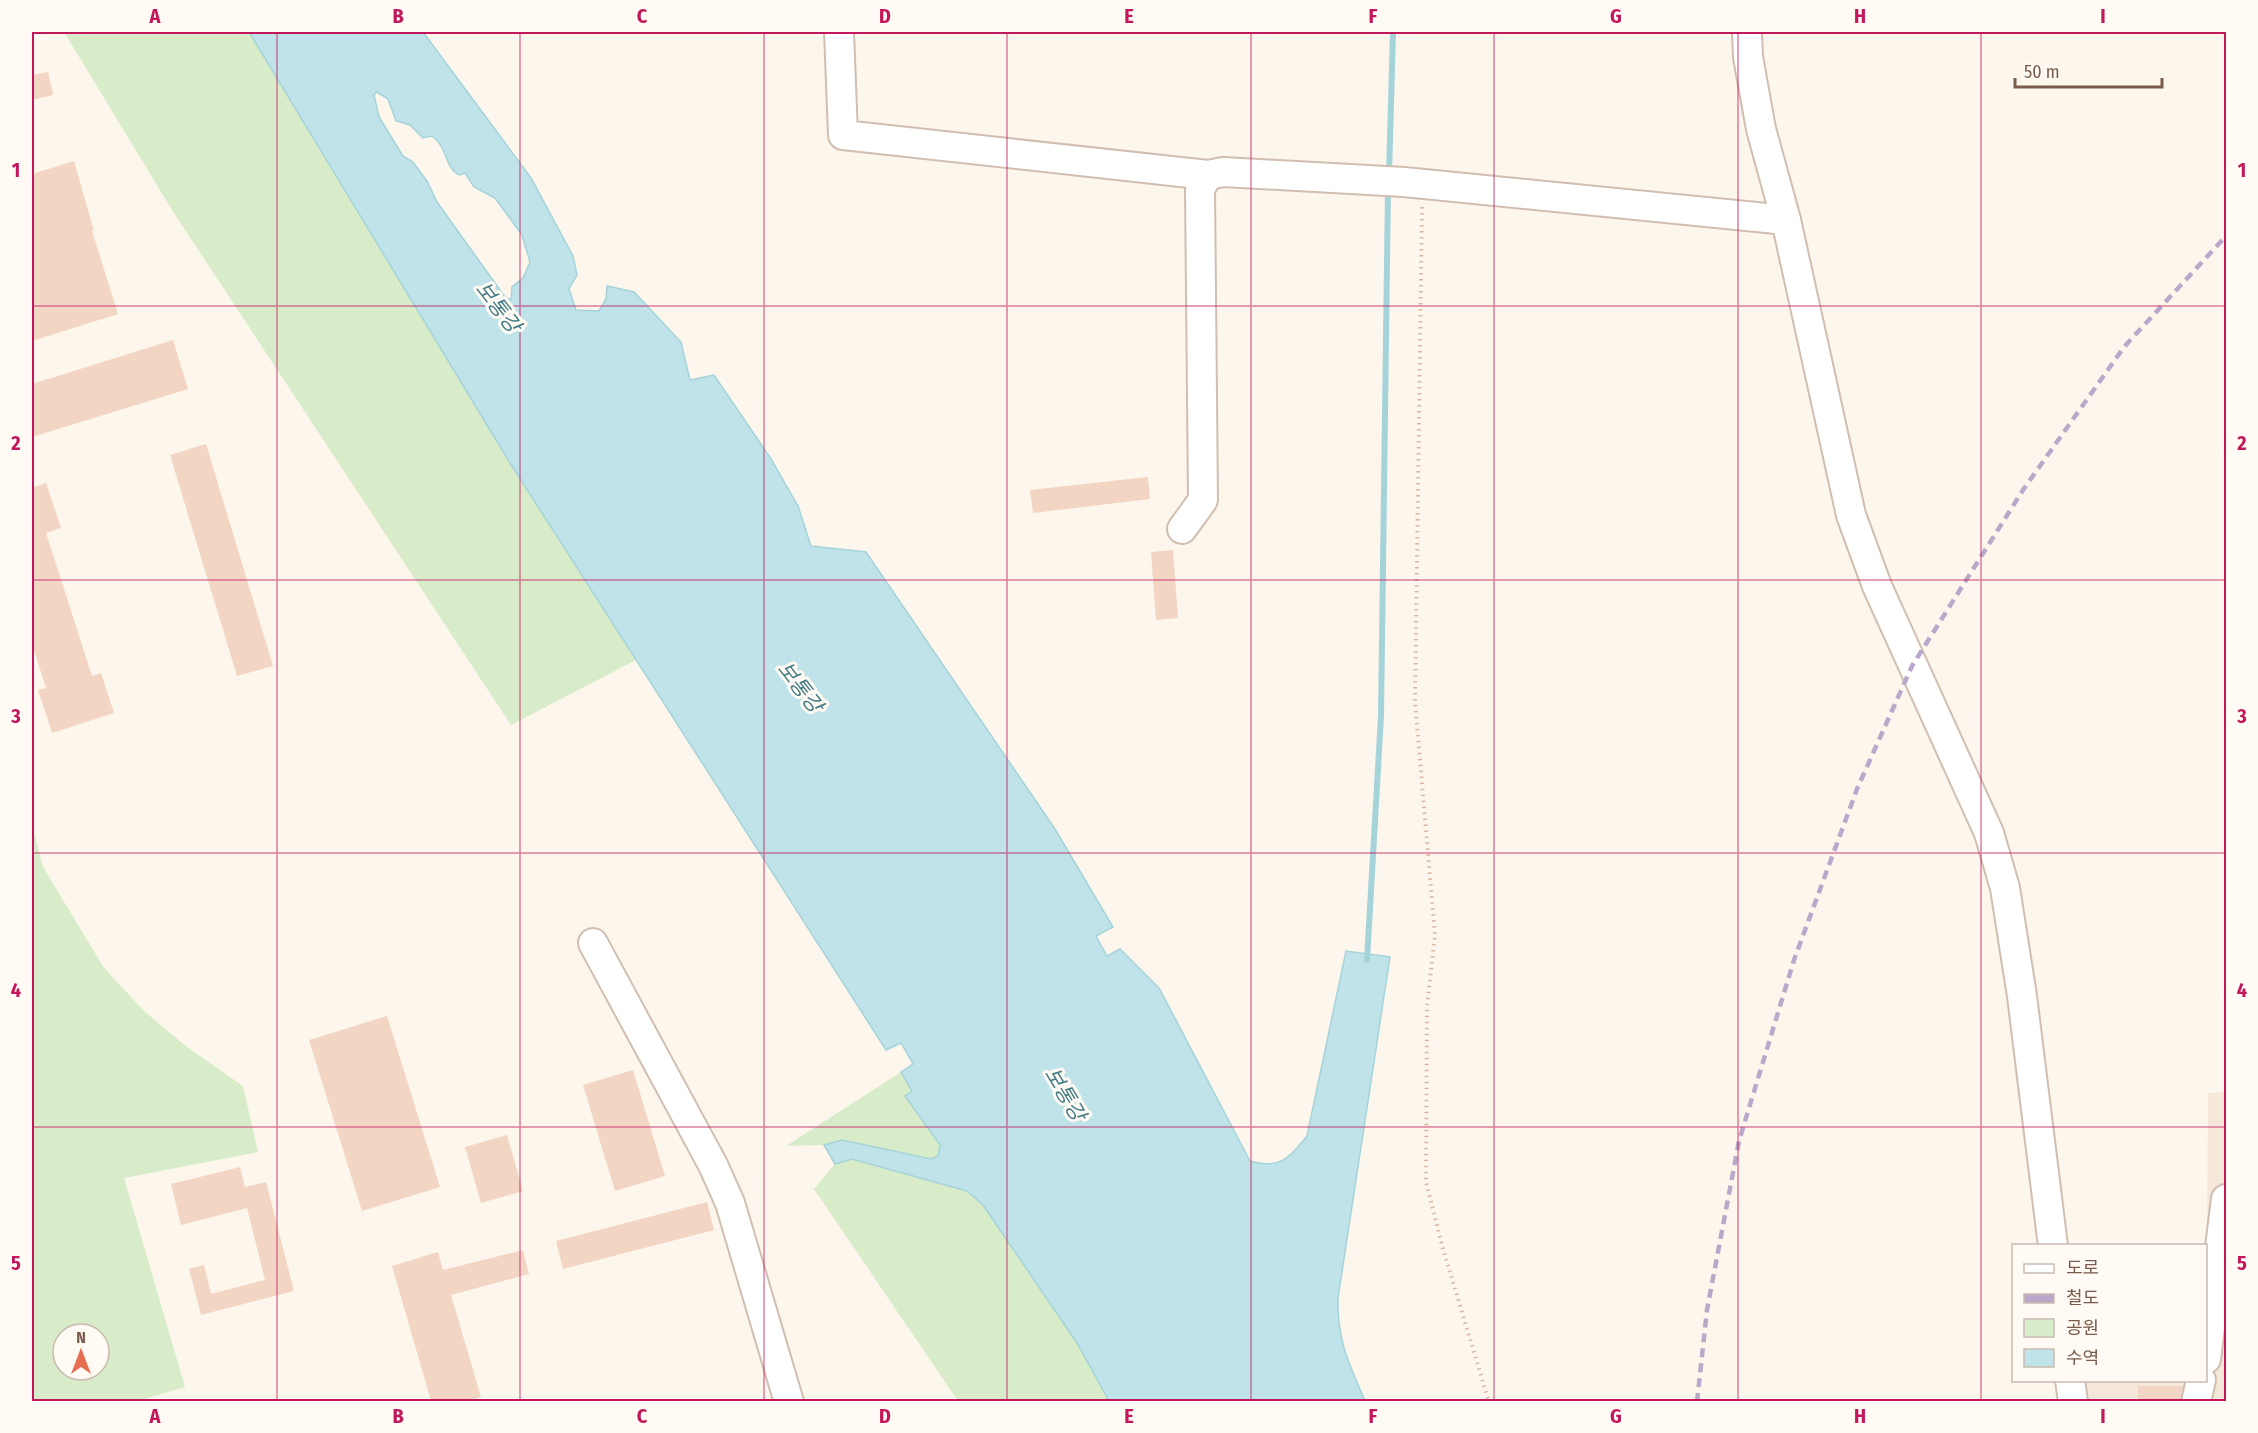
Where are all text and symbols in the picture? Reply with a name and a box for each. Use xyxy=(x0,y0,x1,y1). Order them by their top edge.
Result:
text: A xyxy=(149,4,162,28)
text: B xyxy=(392,4,404,28)
text: C xyxy=(637,4,648,28)
text: D xyxy=(879,4,891,28)
text: E xyxy=(1124,4,1134,28)
text: F xyxy=(1369,4,1378,28)
text: G xyxy=(1610,4,1622,28)
text: H xyxy=(1854,4,1866,28)
text: I xyxy=(2100,4,2106,28)
scale bar xyxy=(2015,51,2162,89)
text: 50 m xyxy=(2024,61,2060,83)
text: 1 xyxy=(12,158,20,182)
text: 1 xyxy=(2238,158,2246,182)
water label: 보통강 xyxy=(470,276,528,340)
text: 2 xyxy=(10,431,21,455)
text: 2 xyxy=(2236,431,2247,455)
water label: 보통강 xyxy=(772,656,830,720)
text: 3 xyxy=(10,704,21,728)
text: 3 xyxy=(2236,704,2247,728)
text: 4 xyxy=(11,978,21,1002)
text: 4 xyxy=(2237,978,2247,1002)
water label: 보통강 xyxy=(1039,1062,1092,1128)
legend xyxy=(2012,1244,2207,1382)
text: 5 xyxy=(11,1251,21,1275)
text: 5 xyxy=(2237,1251,2247,1275)
text: 도로 xyxy=(2066,1257,2099,1279)
text: 철도 xyxy=(2066,1287,2099,1309)
text: 공원 xyxy=(2066,1317,2099,1339)
north arrow xyxy=(51,1322,111,1382)
text: N xyxy=(76,1328,86,1347)
text: 수역 xyxy=(2066,1347,2099,1369)
text: A xyxy=(149,1404,162,1428)
text: B xyxy=(392,1404,404,1428)
text: C xyxy=(637,1404,648,1428)
text: D xyxy=(879,1404,891,1428)
text: E xyxy=(1124,1404,1134,1428)
text: F xyxy=(1369,1404,1378,1428)
text: G xyxy=(1610,1404,1622,1428)
text: H xyxy=(1854,1404,1866,1428)
text: I xyxy=(2100,1404,2106,1428)

